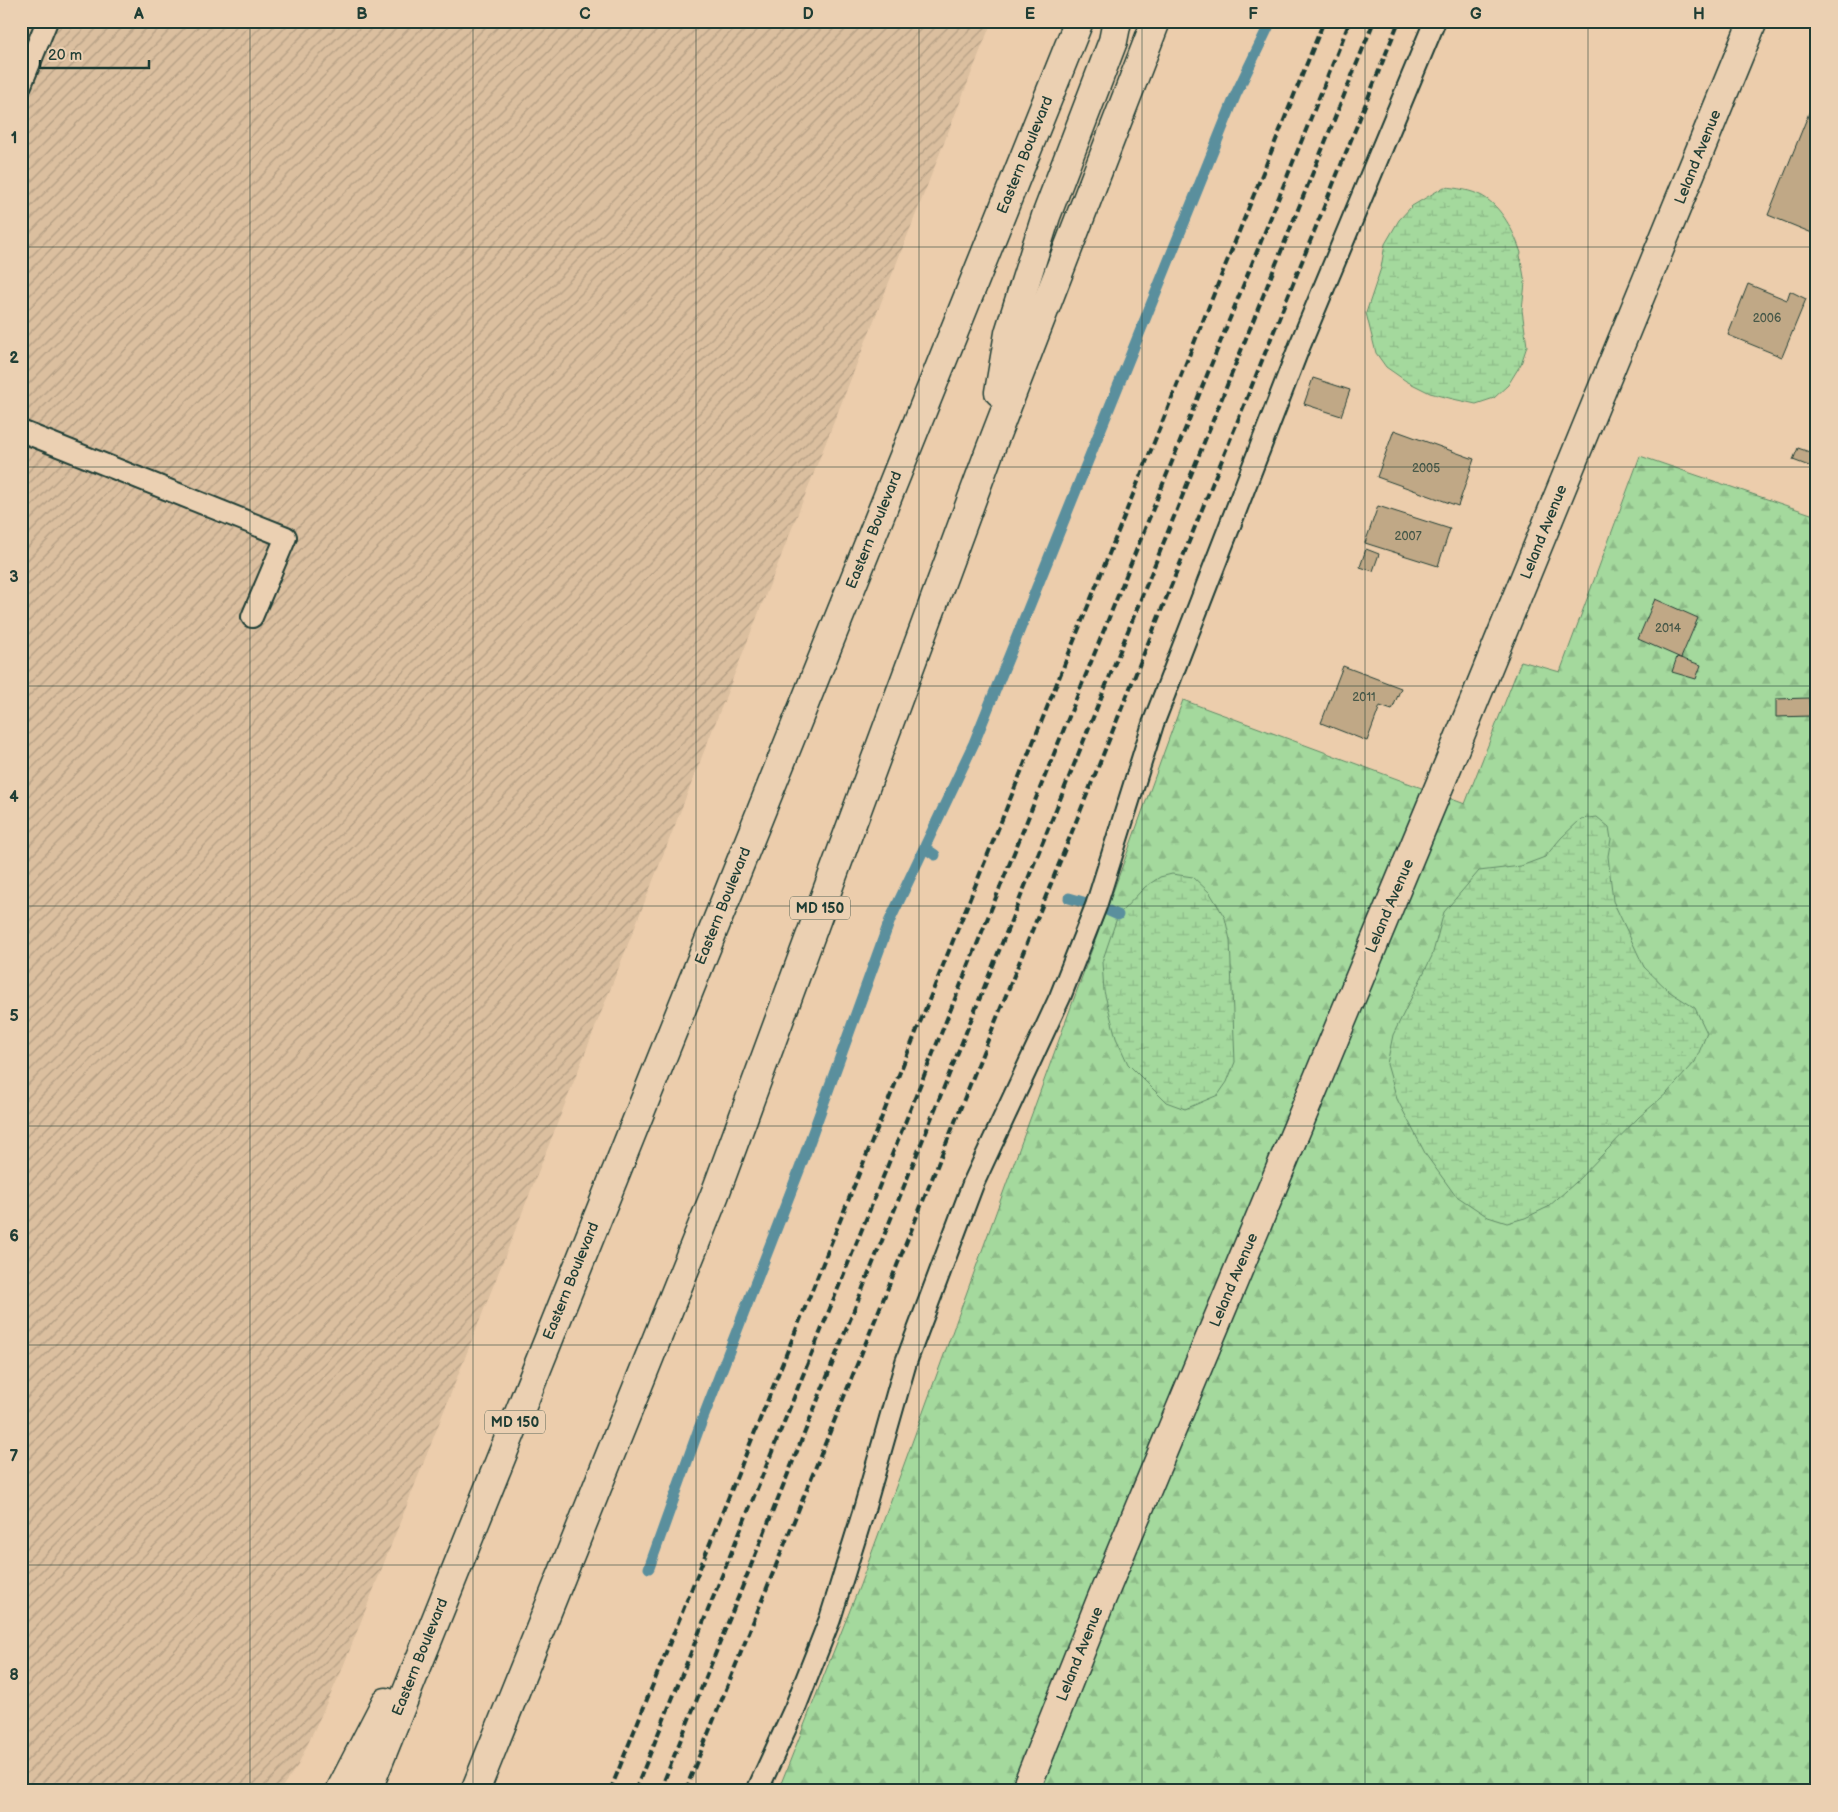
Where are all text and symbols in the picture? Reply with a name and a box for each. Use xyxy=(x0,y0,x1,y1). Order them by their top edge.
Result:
text: A xyxy=(133,5,144,24)
text: B xyxy=(356,5,368,24)
text: C xyxy=(579,5,591,24)
text: D xyxy=(802,5,814,24)
text: E xyxy=(1025,5,1035,24)
text: F xyxy=(1248,5,1258,24)
text: G xyxy=(1470,5,1482,24)
text: H xyxy=(1693,5,1705,24)
scale bar xyxy=(40,38,149,70)
text: 20 m xyxy=(48,46,82,65)
street label: Eastern Boulevard xyxy=(993,93,1057,217)
street label: Leland Avenue xyxy=(1670,107,1726,207)
text: 1 xyxy=(11,129,17,148)
house number: 2006 xyxy=(1753,311,1781,326)
text: 2 xyxy=(9,349,19,368)
house number: 2005 xyxy=(1412,461,1440,476)
street label: Eastern Boulevard xyxy=(842,468,906,592)
street label: Leland Avenue xyxy=(1516,482,1572,582)
house number: 2007 xyxy=(1394,529,1422,544)
text: 3 xyxy=(9,568,19,587)
house number: 2014 xyxy=(1655,621,1682,636)
house number: 2011 xyxy=(1352,690,1376,705)
text: 4 xyxy=(9,788,19,807)
street label: Eastern Boulevard xyxy=(691,844,755,968)
street label: Leland Avenue xyxy=(1362,856,1418,956)
road number: MD 150 xyxy=(790,896,850,920)
text: 5 xyxy=(9,1007,19,1026)
street label: Eastern Boulevard xyxy=(539,1219,603,1343)
text: 6 xyxy=(9,1227,19,1246)
street label: Leland Avenue xyxy=(1206,1230,1262,1330)
road number: MD 150 xyxy=(485,1410,545,1434)
text: 7 xyxy=(10,1447,19,1466)
street label: Eastern Boulevard xyxy=(388,1595,452,1719)
street label: Leland Avenue xyxy=(1052,1604,1108,1704)
text: 8 xyxy=(9,1666,19,1685)

